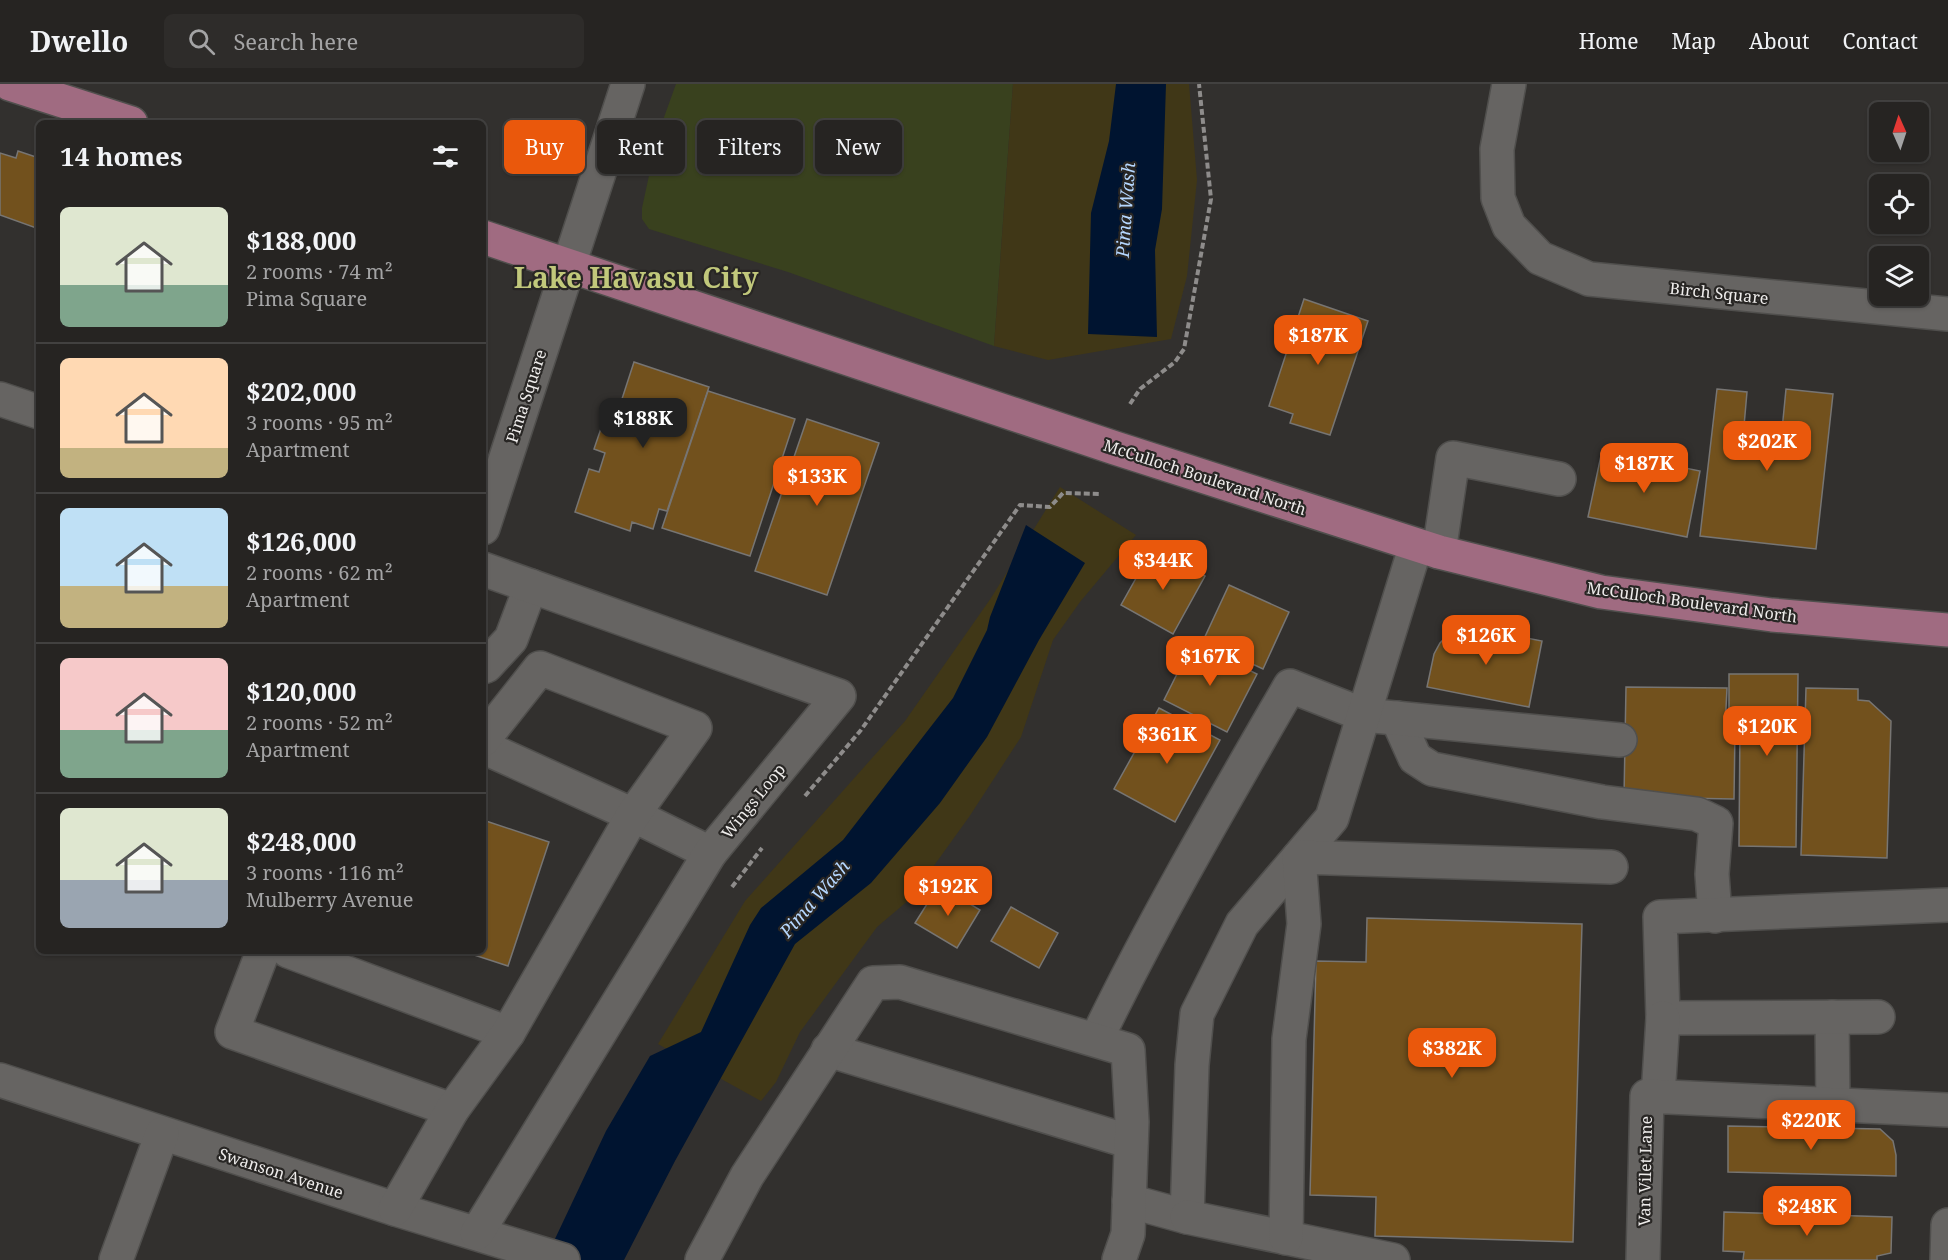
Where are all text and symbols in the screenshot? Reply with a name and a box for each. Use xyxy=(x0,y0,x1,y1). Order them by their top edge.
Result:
search box xyxy=(164,14,584,68)
text: Dwello xyxy=(30,22,128,60)
icon: search xyxy=(185,25,218,58)
text: Search here xyxy=(233,26,358,56)
text: Home xyxy=(1579,27,1639,55)
text: Map xyxy=(1672,27,1716,55)
text: About xyxy=(1749,27,1810,55)
text: Contact xyxy=(1843,27,1918,55)
north arrow xyxy=(1869,102,1929,162)
map controls xyxy=(1869,102,1929,306)
chip: Buy xyxy=(504,120,585,174)
chip: Rent xyxy=(597,120,685,174)
chip: Filters xyxy=(697,120,803,174)
chip: New xyxy=(815,120,902,174)
text: 14 homes xyxy=(60,138,182,174)
icon: filters xyxy=(429,140,462,173)
water label: Pima Wash xyxy=(1110,161,1140,259)
button: locate xyxy=(1869,174,1929,234)
text: $188,000 xyxy=(246,222,356,258)
icon: home xyxy=(108,231,180,303)
button: layers xyxy=(1869,246,1929,306)
text: 2 rooms · 74 m² xyxy=(246,258,393,285)
district label: Lake Havasu City xyxy=(514,258,759,296)
street label: Birch Square xyxy=(1669,277,1769,309)
text: Pima Square xyxy=(246,285,367,312)
pin: $187K xyxy=(1276,315,1360,366)
text: $187K xyxy=(1288,321,1348,348)
street label: Pima Square xyxy=(501,347,551,445)
text: $202,000 xyxy=(246,373,356,409)
icon: home xyxy=(108,382,180,454)
pin: $188K xyxy=(601,398,685,449)
text: $188K xyxy=(613,404,673,431)
text: 3 rooms · 95 m² xyxy=(246,409,393,436)
pin: $202K xyxy=(1725,421,1809,472)
text: $202K xyxy=(1737,427,1797,454)
street label: McCulloch Boulevard North xyxy=(1101,434,1309,520)
text: Apartment xyxy=(246,436,350,463)
pin: $187K xyxy=(1602,443,1686,494)
text: $187K xyxy=(1614,449,1674,476)
pin: $133K xyxy=(775,456,859,507)
text: $133K xyxy=(787,462,847,489)
text: $126,000 xyxy=(246,523,356,559)
icon: home xyxy=(108,532,180,604)
pin: $344K xyxy=(1121,540,1205,591)
text: $344K xyxy=(1133,546,1193,573)
text: 2 rooms · 62 m² xyxy=(246,559,393,586)
street label: McCulloch Boulevard North xyxy=(1585,576,1799,628)
text: Apartment xyxy=(246,586,350,613)
pin: $126K xyxy=(1444,615,1528,666)
text: $126K xyxy=(1456,621,1516,648)
pin: $167K xyxy=(1168,636,1252,687)
text: $167K xyxy=(1180,642,1240,669)
text: $120,000 xyxy=(246,673,356,709)
icon: home xyxy=(108,682,180,754)
pin: $120K xyxy=(1725,706,1809,757)
text: 2 rooms · 52 m² xyxy=(246,709,393,736)
text: $120K xyxy=(1737,712,1797,739)
pin: $361K xyxy=(1125,714,1209,765)
text: $361K xyxy=(1137,720,1197,747)
text: Apartment xyxy=(246,736,350,763)
street label: Wings Loop xyxy=(716,759,790,843)
text: $248,000 xyxy=(246,823,356,859)
icon: home xyxy=(108,832,180,904)
water label: Pima Wash xyxy=(773,854,855,943)
text: 3 rooms · 116 m² xyxy=(246,859,404,886)
pin: $192K xyxy=(906,866,990,917)
text: $192K xyxy=(918,872,978,899)
text: Mulberry Avenue xyxy=(246,886,413,913)
pin: $382K xyxy=(1410,1028,1494,1079)
text: $382K xyxy=(1422,1034,1482,1061)
pin: $220K xyxy=(1769,1100,1853,1151)
text: $220K xyxy=(1781,1106,1841,1133)
street label: Van Vilet Lane xyxy=(1633,1116,1657,1226)
street label: Swanson Avenue xyxy=(216,1142,346,1204)
pin: $248K xyxy=(1765,1186,1849,1237)
text: $248K xyxy=(1777,1192,1837,1219)

